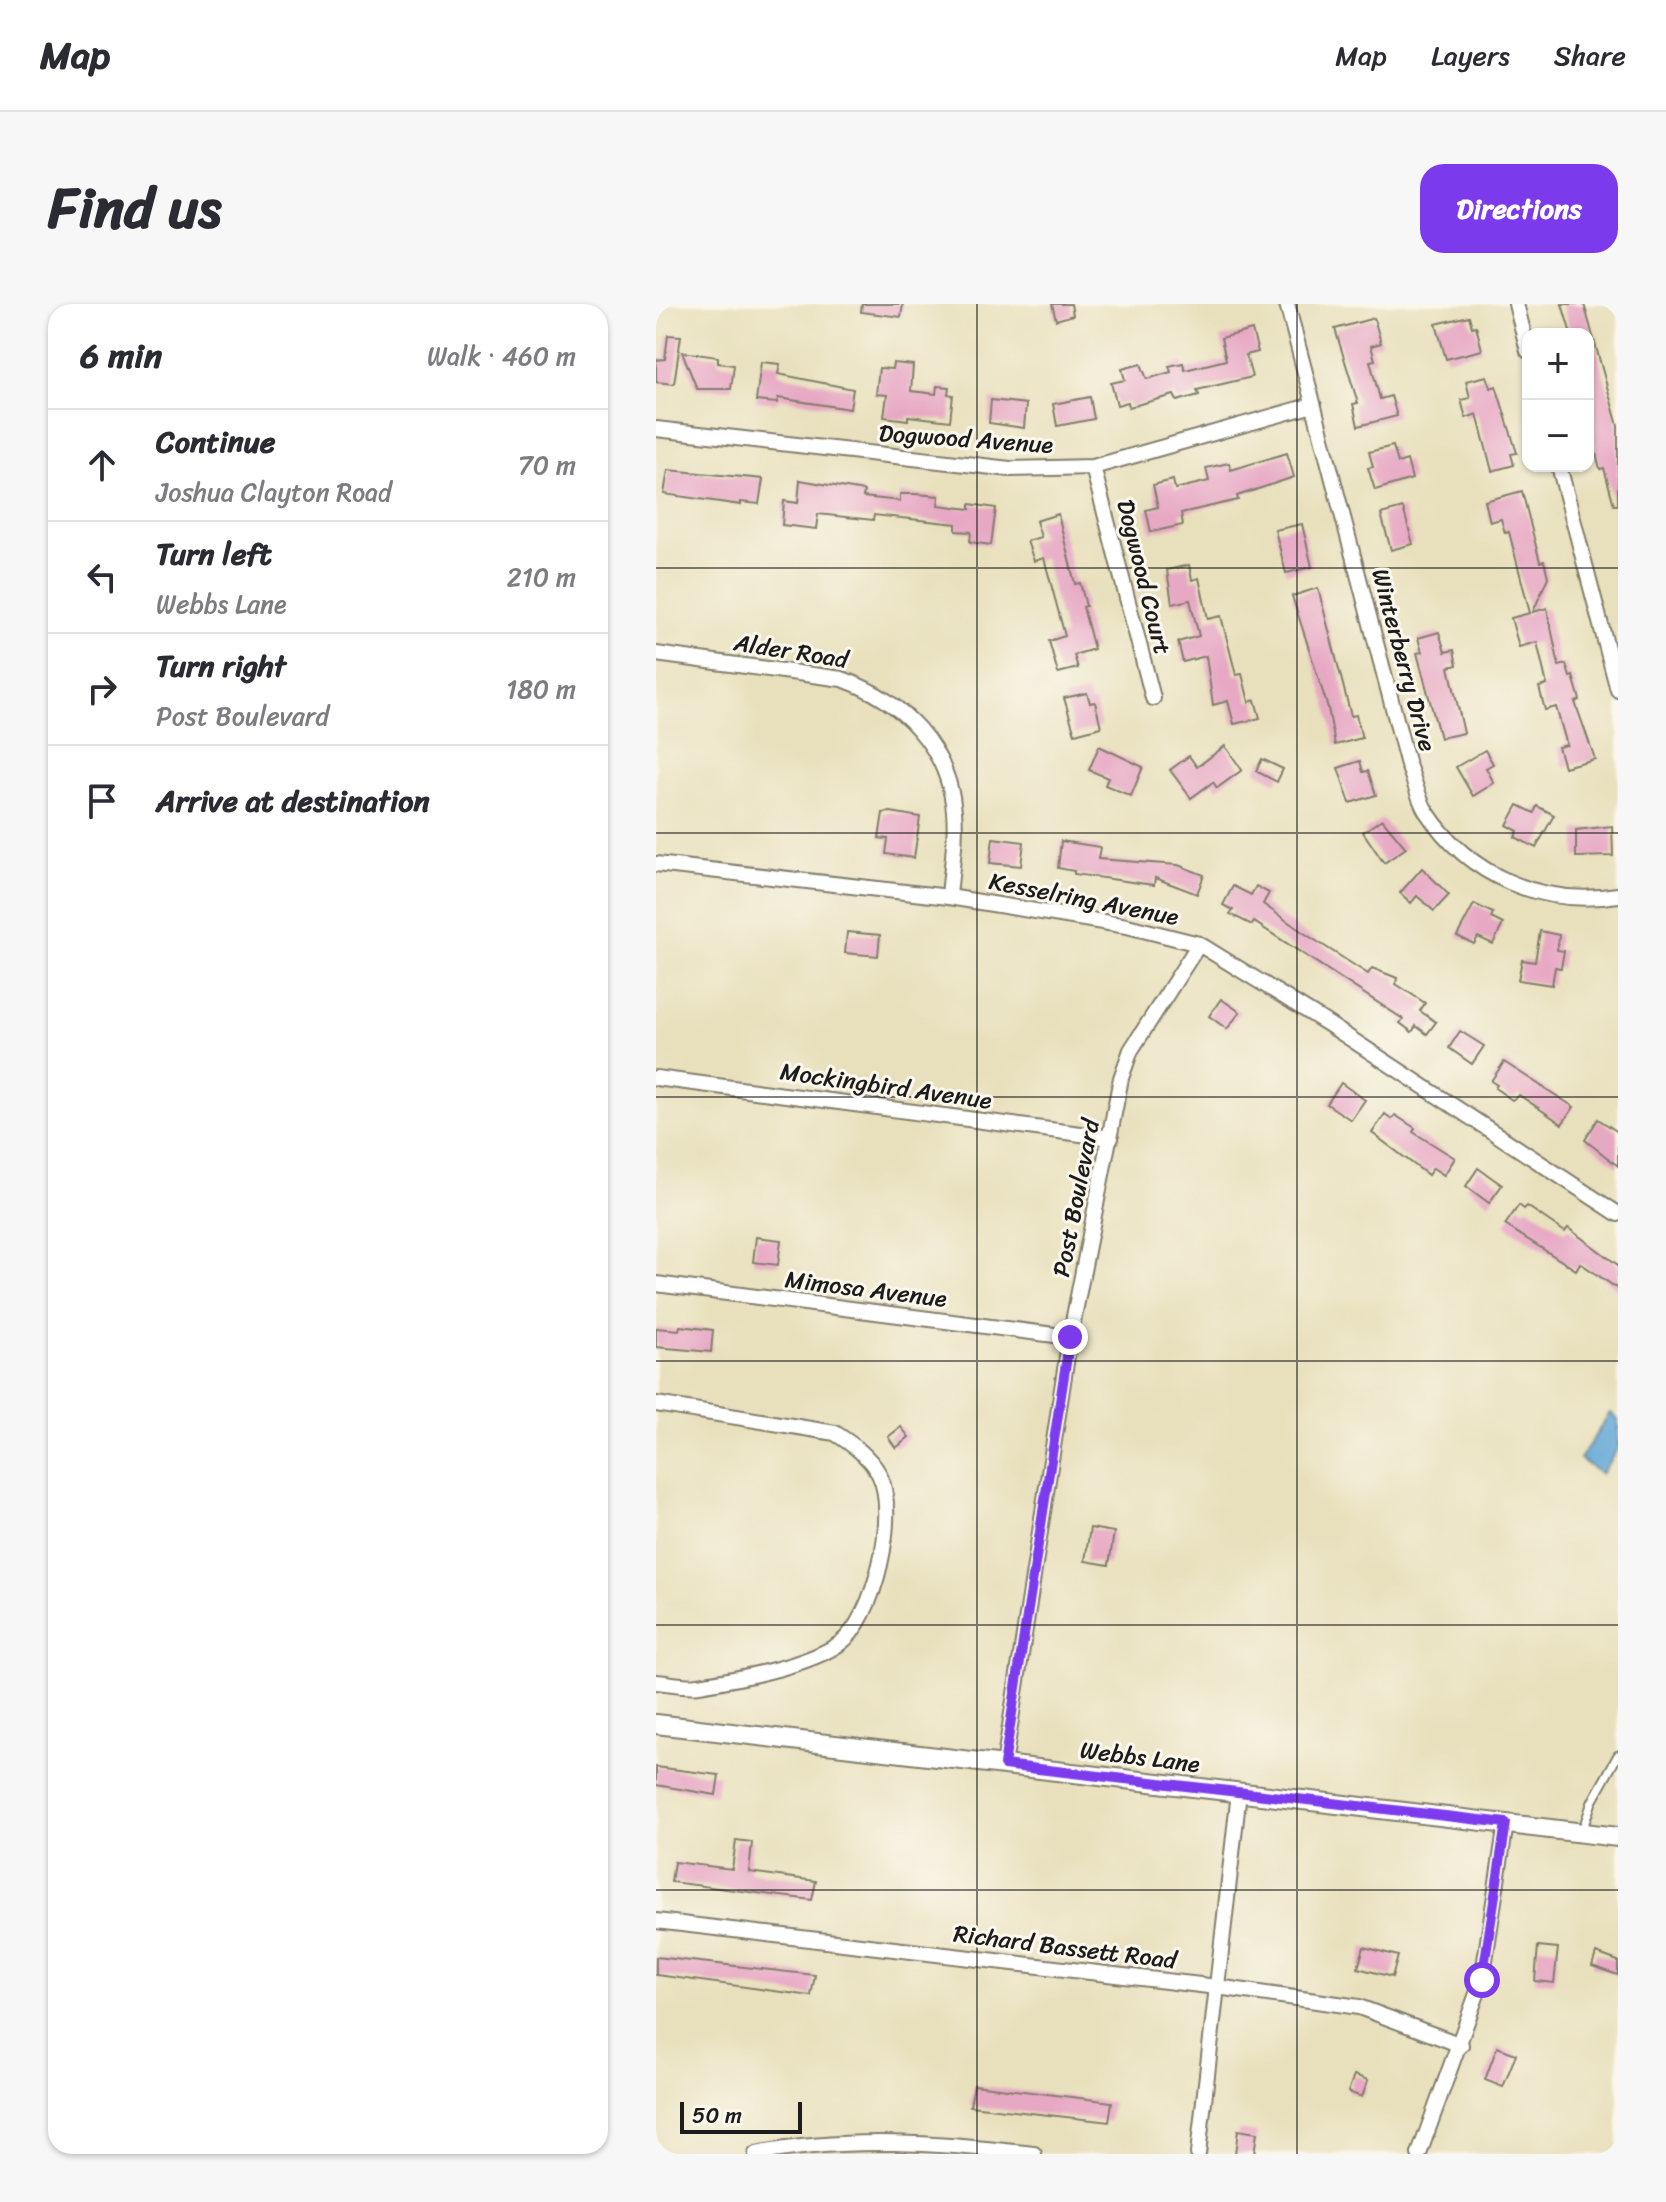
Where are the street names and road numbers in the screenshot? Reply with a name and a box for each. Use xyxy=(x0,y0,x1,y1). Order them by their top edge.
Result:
street label: Dogwood Avenue xyxy=(877,412,1055,466)
street label: Dogwood Court xyxy=(1104,495,1184,659)
street label: Winterberry Drive xyxy=(1359,564,1449,756)
street label: Alder Road xyxy=(730,621,853,681)
street label: Kesselring Avenue xyxy=(985,860,1183,938)
street label: Mockingbird Avenue xyxy=(778,1050,995,1122)
street label: Post Boulevard xyxy=(1040,1114,1112,1280)
street label: Mimosa Avenue xyxy=(783,1258,950,1320)
street label: Webbs Lane xyxy=(1078,1729,1203,1785)
street label: Richard Bassett Road xyxy=(951,1912,1181,1982)

